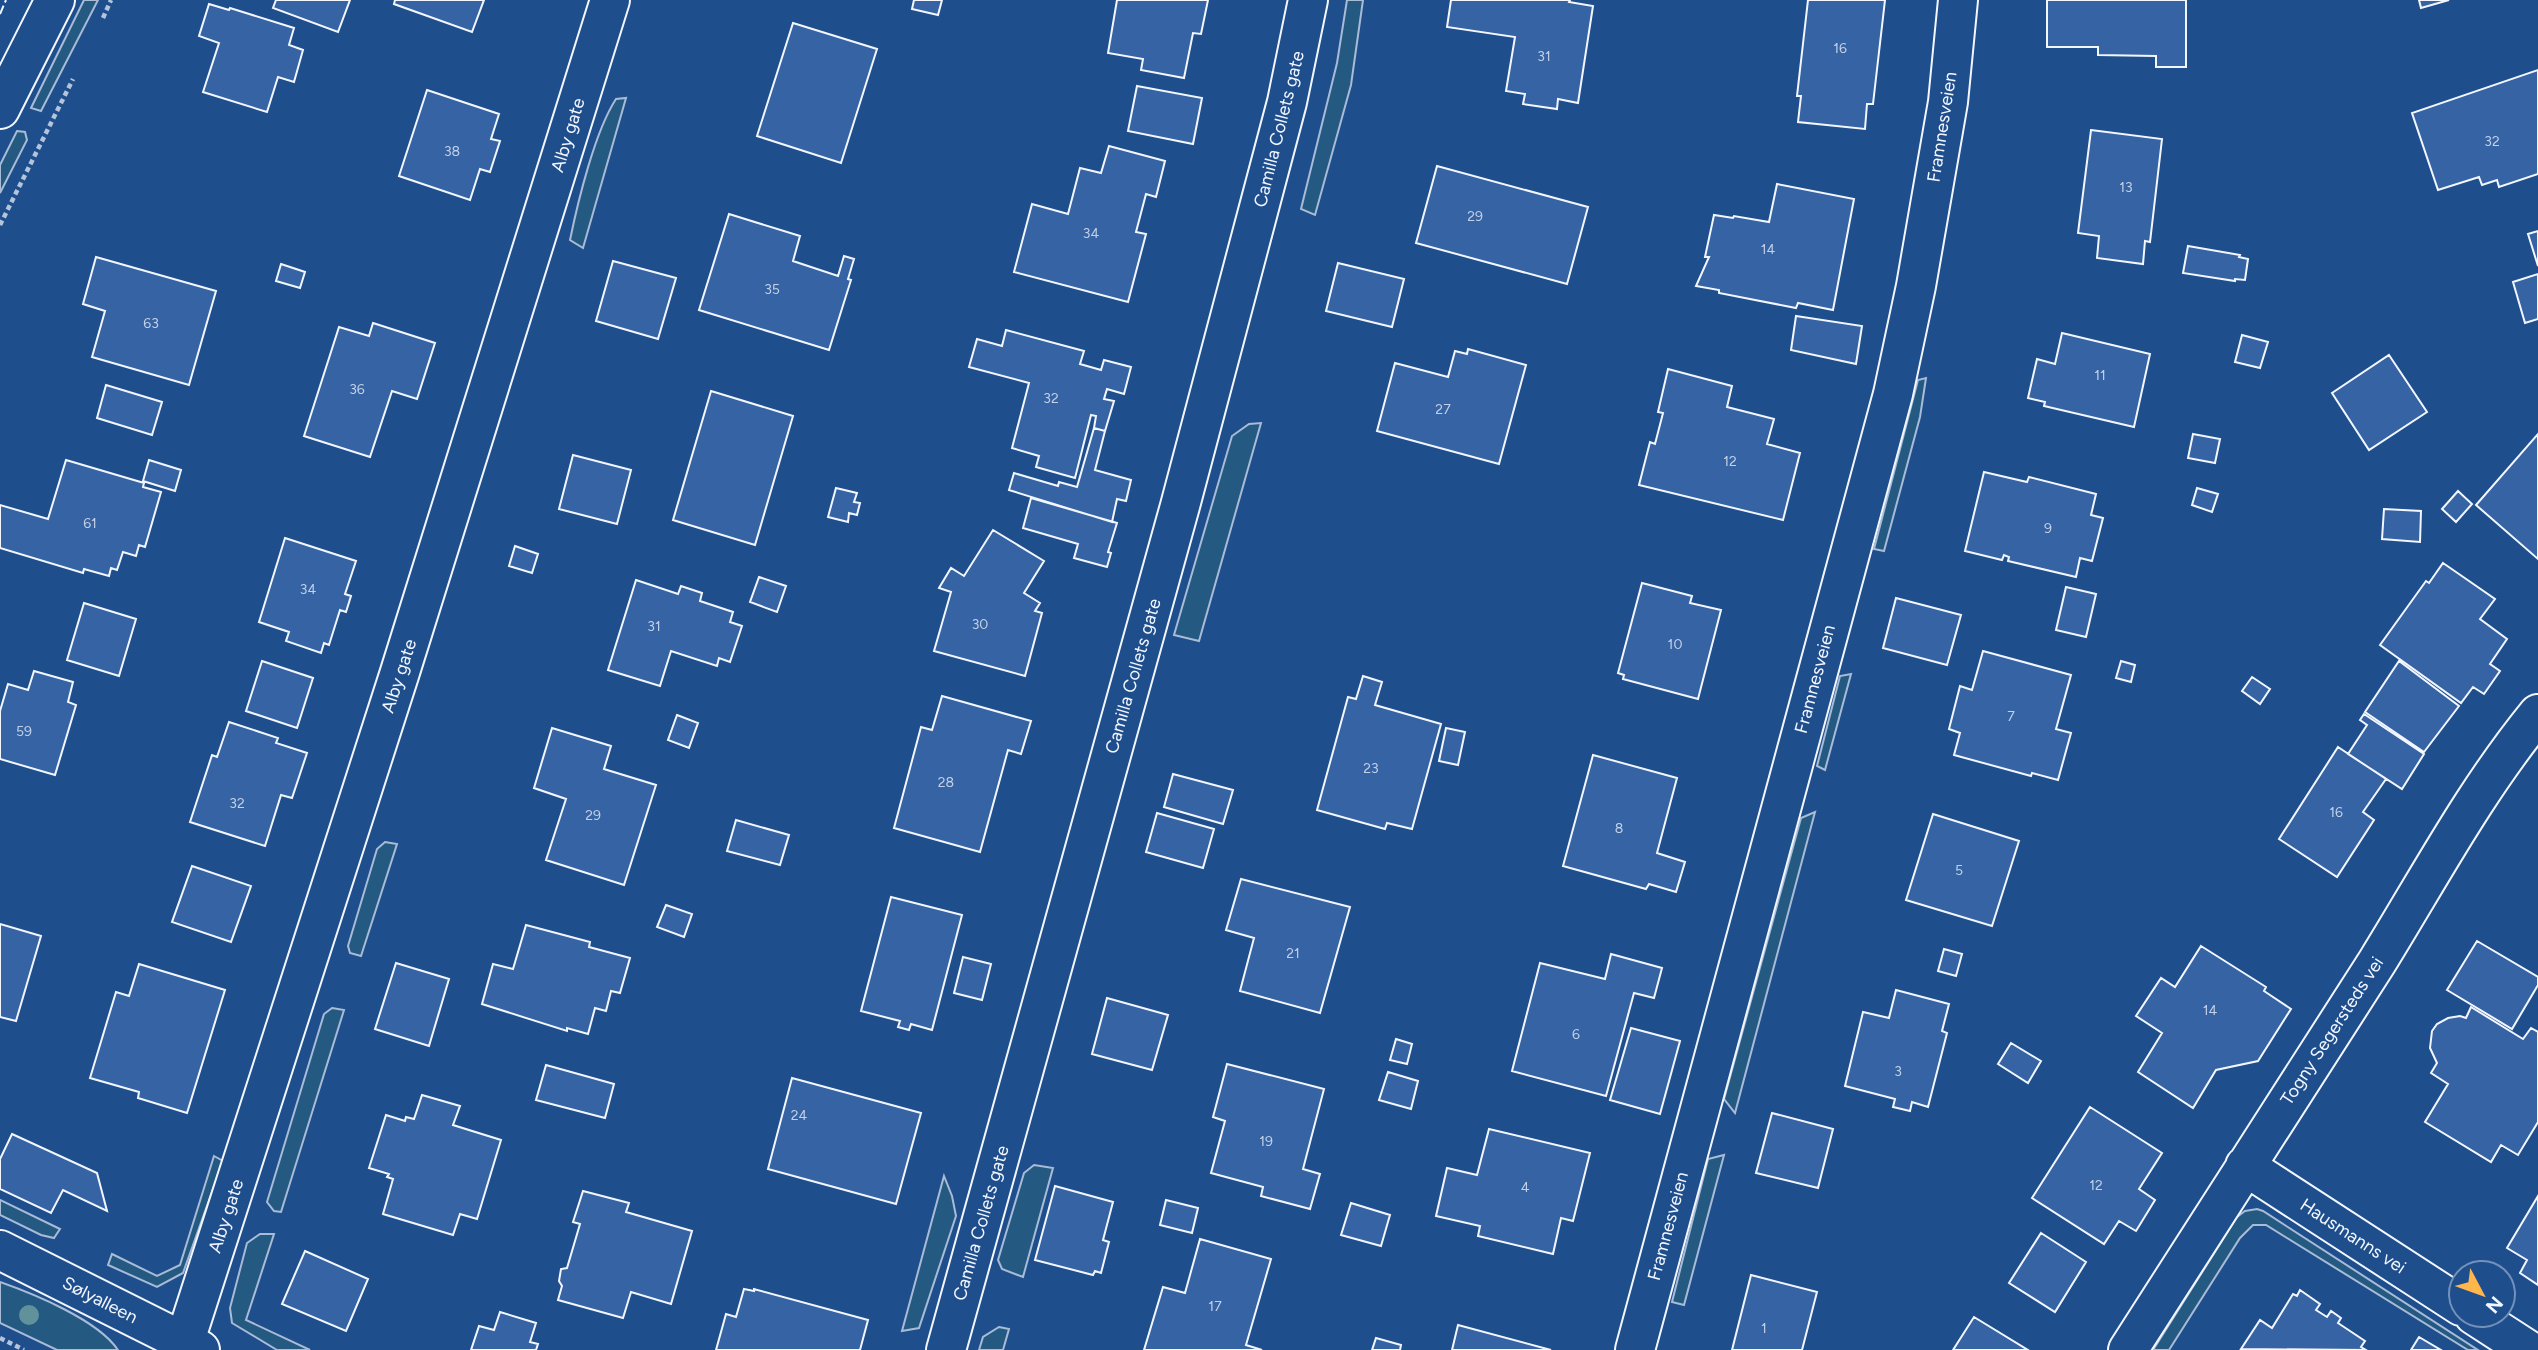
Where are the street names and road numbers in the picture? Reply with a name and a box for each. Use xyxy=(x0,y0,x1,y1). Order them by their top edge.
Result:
street label: Camilla Collets gate xyxy=(1249,48,1309,209)
street label: Framnesveien xyxy=(1922,70,1962,184)
street label: Alby gate xyxy=(546,95,590,175)
street label: Camilla Collets gate xyxy=(1100,596,1166,756)
street label: Framnesveien xyxy=(1790,622,1840,736)
street label: Alby gate xyxy=(377,636,421,716)
street label: Togny Segersteds vei xyxy=(2276,953,2388,1109)
street label: Camilla Collets gate xyxy=(948,1143,1014,1303)
street label: Framnesveien xyxy=(1643,1169,1693,1283)
street label: Alby gate xyxy=(204,1176,248,1256)
street label: Hausmanns vei xyxy=(2296,1194,2410,1278)
street label: Sølyalleen xyxy=(59,1272,141,1328)

